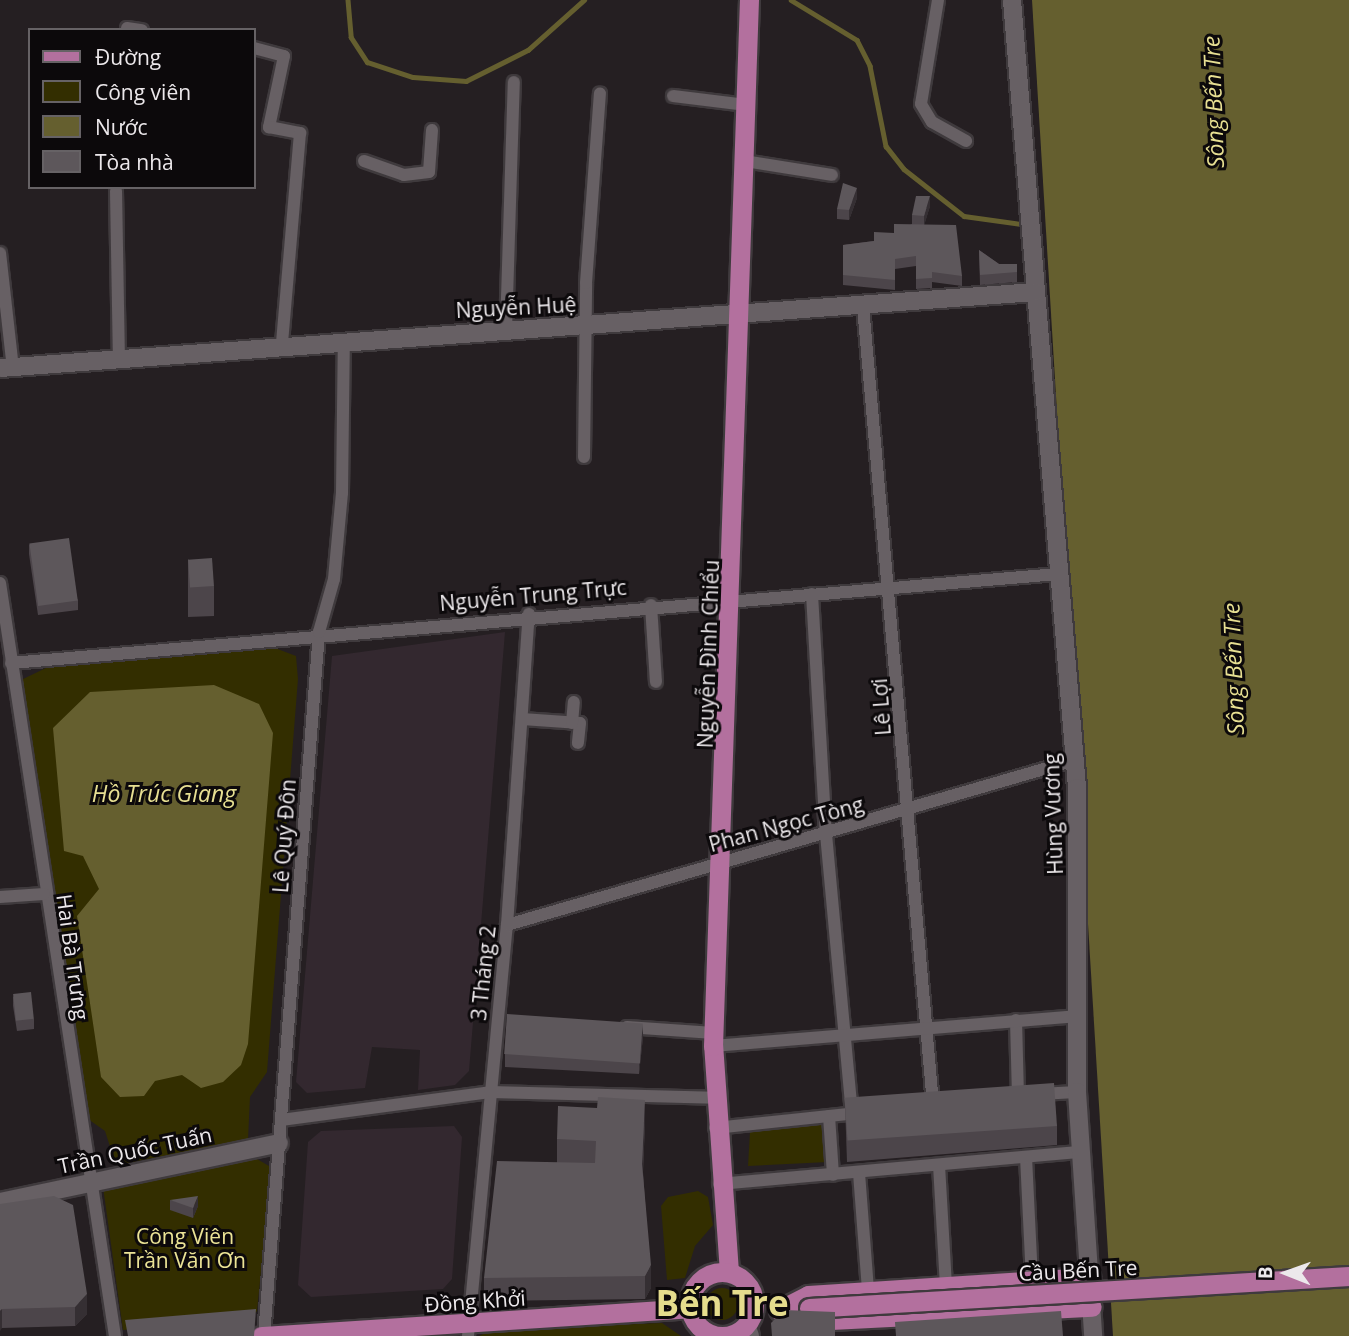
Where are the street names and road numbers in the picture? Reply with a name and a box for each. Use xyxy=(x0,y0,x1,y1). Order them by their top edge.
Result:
street label: Nguyễn Huệ xyxy=(455,291,577,323)
street label: Nguyễn Đình Chiểu xyxy=(692,559,724,749)
street label: Nguyễn Trung Trực xyxy=(438,574,628,616)
street label: Lê Lợi xyxy=(866,678,896,736)
street label: Hùng Vương xyxy=(1038,753,1068,875)
street label: Lê Quý Đôn xyxy=(267,778,301,894)
street label: Phan Ngọc Tòng xyxy=(706,791,866,857)
street label: Hai Bà Trưng xyxy=(52,892,94,1022)
street label: 3 Tháng 2 xyxy=(465,924,501,1022)
street label: Trần Quốc Tuấn xyxy=(56,1121,214,1179)
street label: Cầu Bến Tre xyxy=(1018,1254,1138,1286)
street label: Đồng Khởi xyxy=(424,1285,526,1317)

